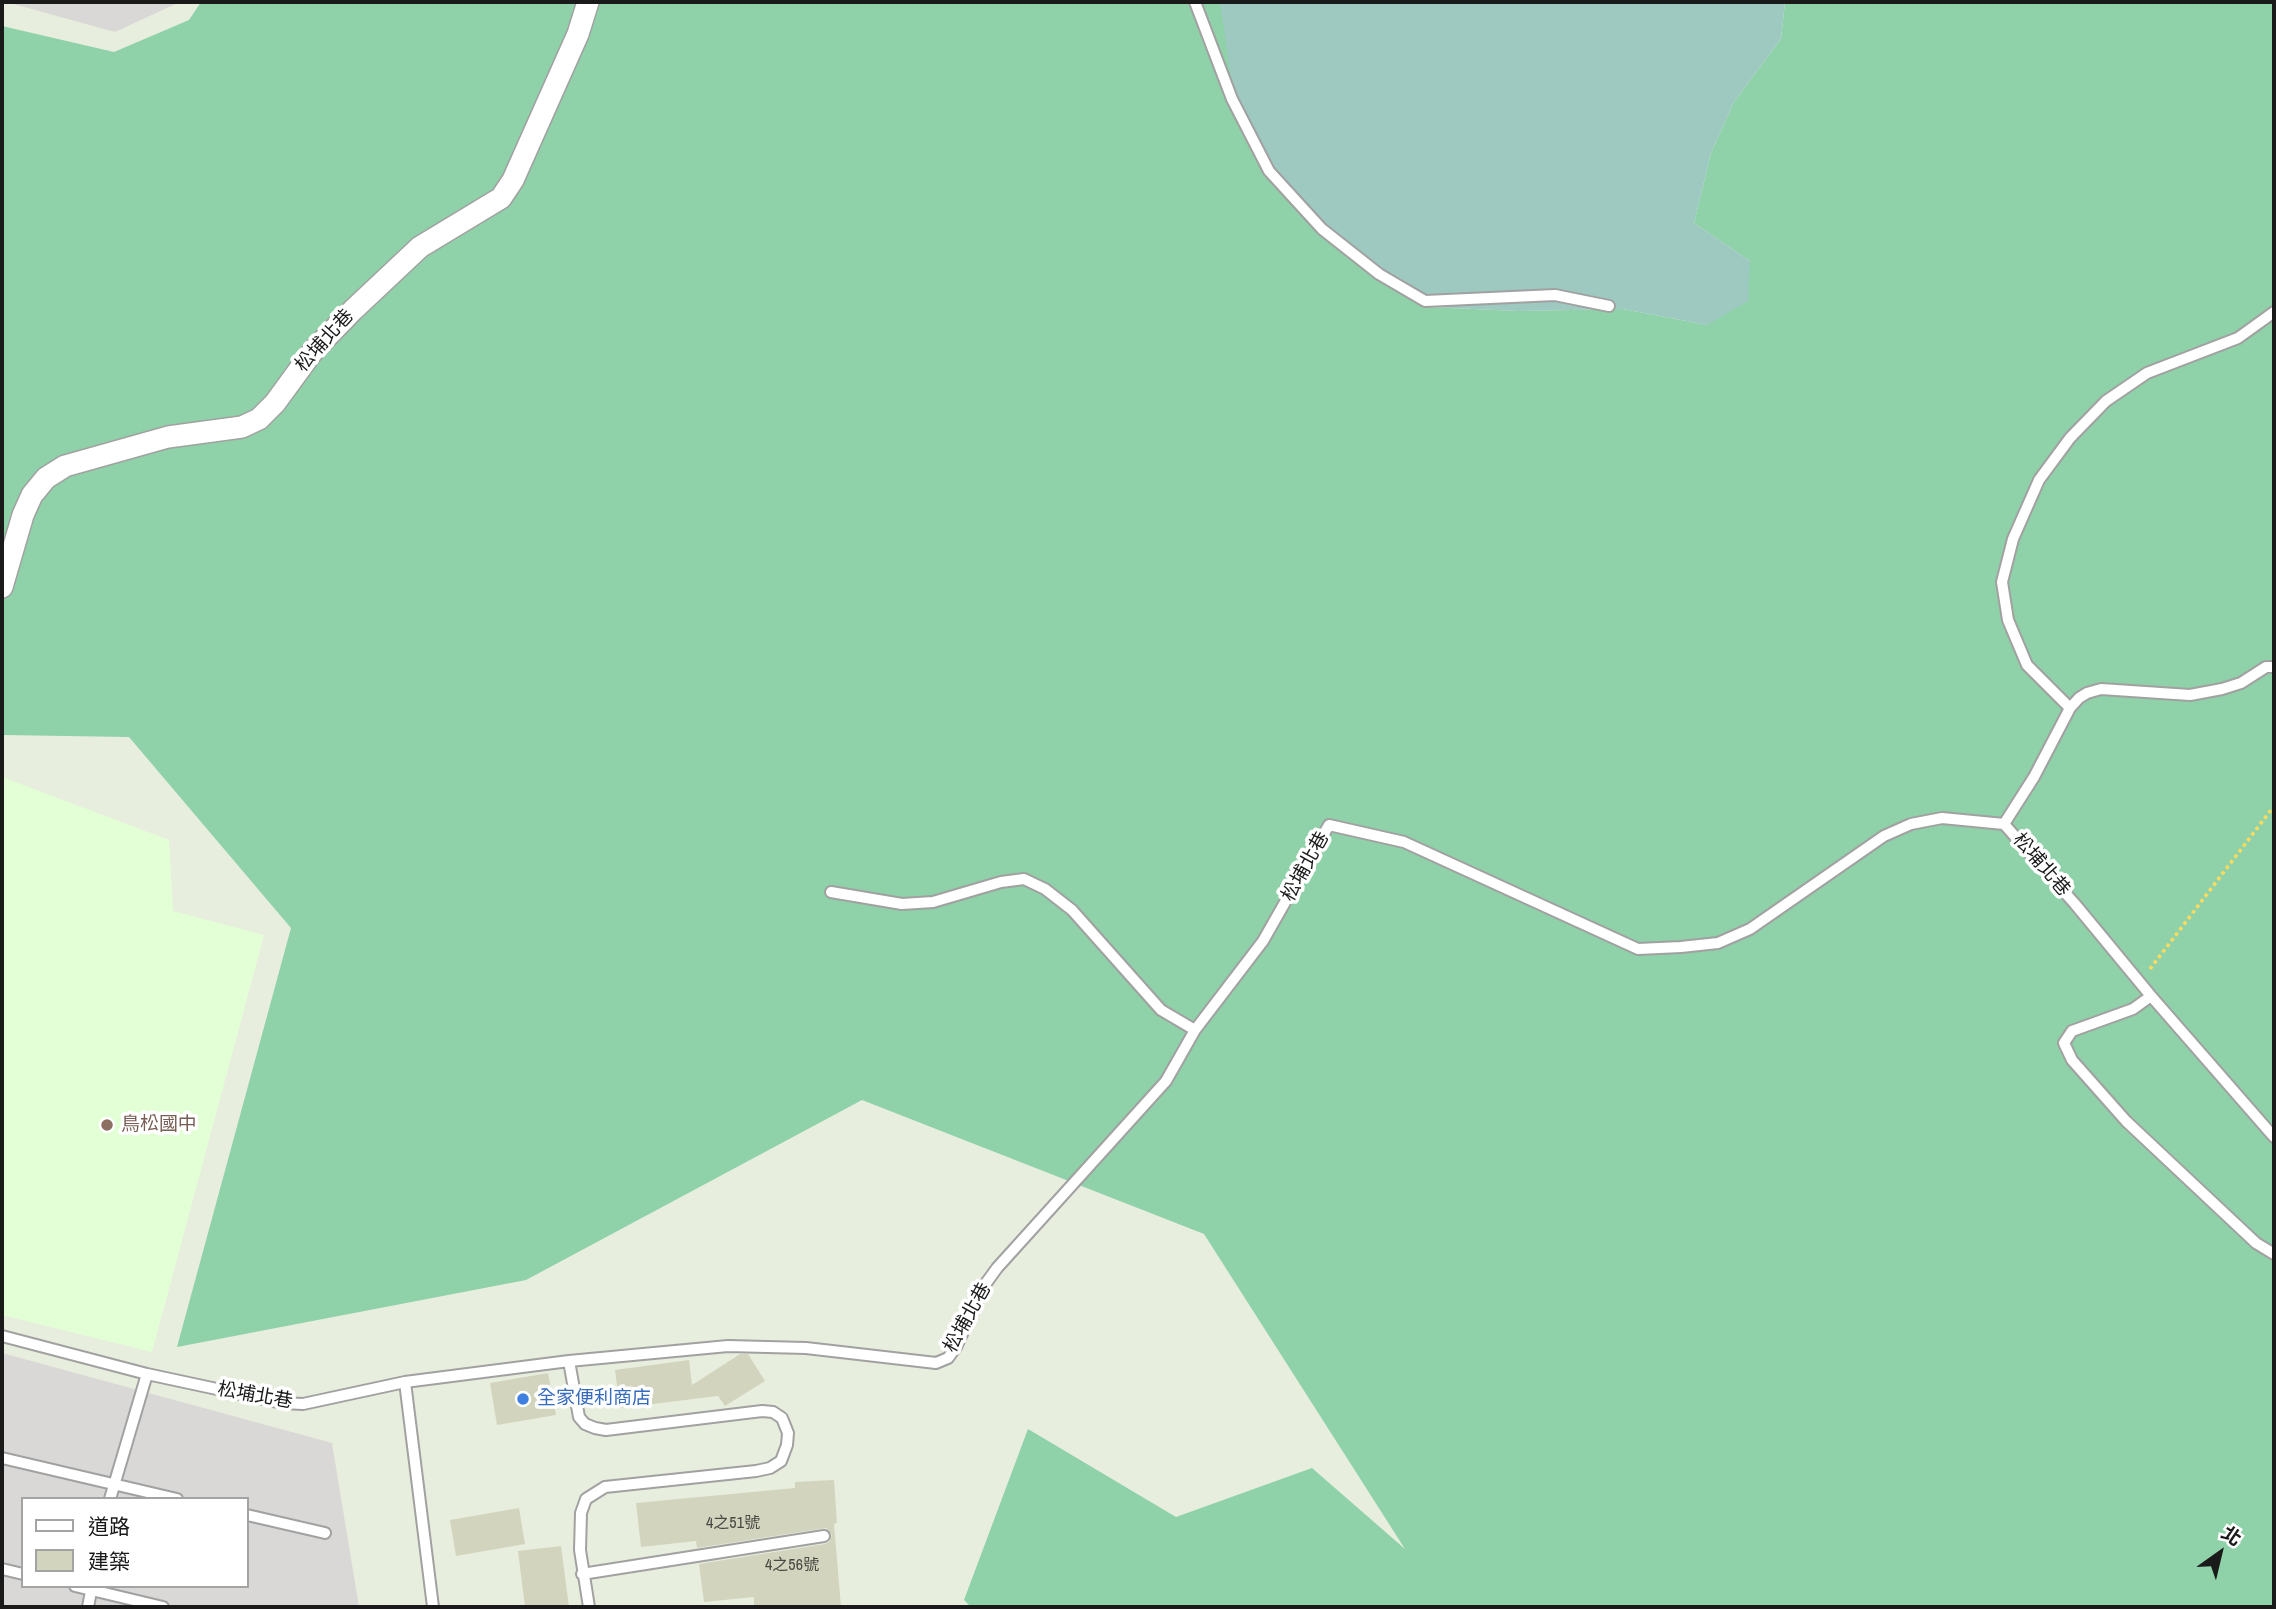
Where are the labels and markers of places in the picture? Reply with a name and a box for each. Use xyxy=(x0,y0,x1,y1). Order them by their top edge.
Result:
place label: 鳥松國中 xyxy=(121,1114,197,1136)
marker: 鳥松國中 xyxy=(99,1117,115,1133)
place label: 全家便利商店 xyxy=(537,1388,651,1410)
marker: 全家便利商店 xyxy=(515,1391,531,1407)

